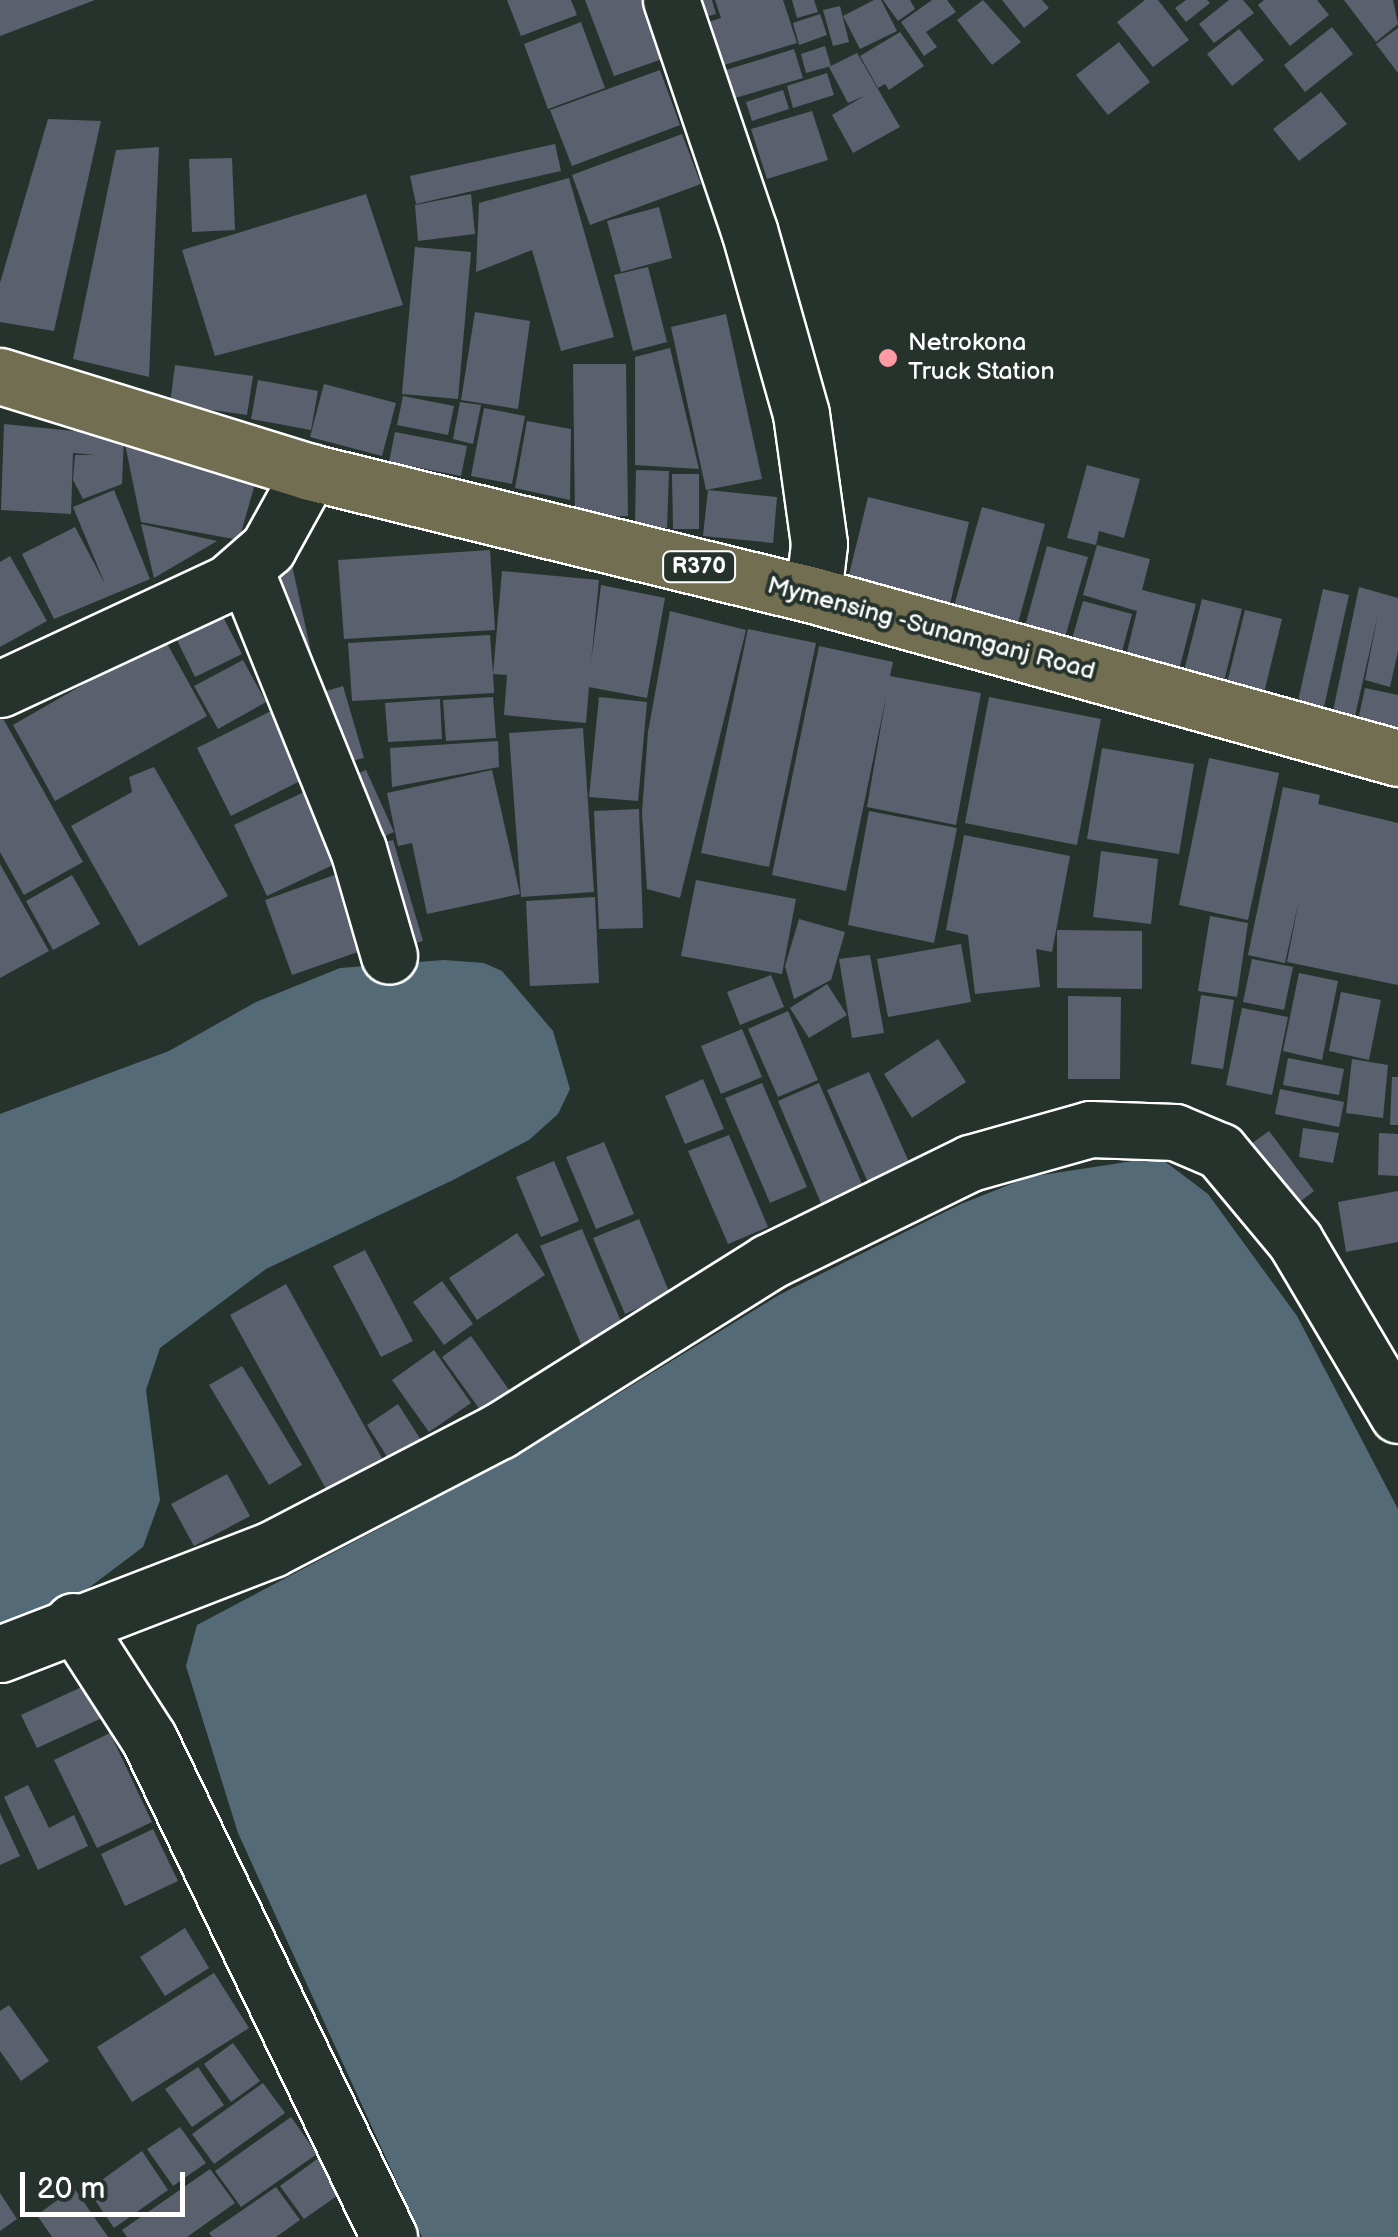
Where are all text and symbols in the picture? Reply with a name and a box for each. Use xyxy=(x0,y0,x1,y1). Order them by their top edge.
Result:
place label: Netrokona Truck Station xyxy=(908,329,1055,388)
marker: Netrokona Truck Station xyxy=(877,347,899,369)
road number: R370 xyxy=(662,550,736,584)
street label: Mymensing -Sunamganj Road xyxy=(763,571,1099,687)
scale bar xyxy=(25,2152,190,2214)
text: 20 m xyxy=(37,2171,105,2207)

